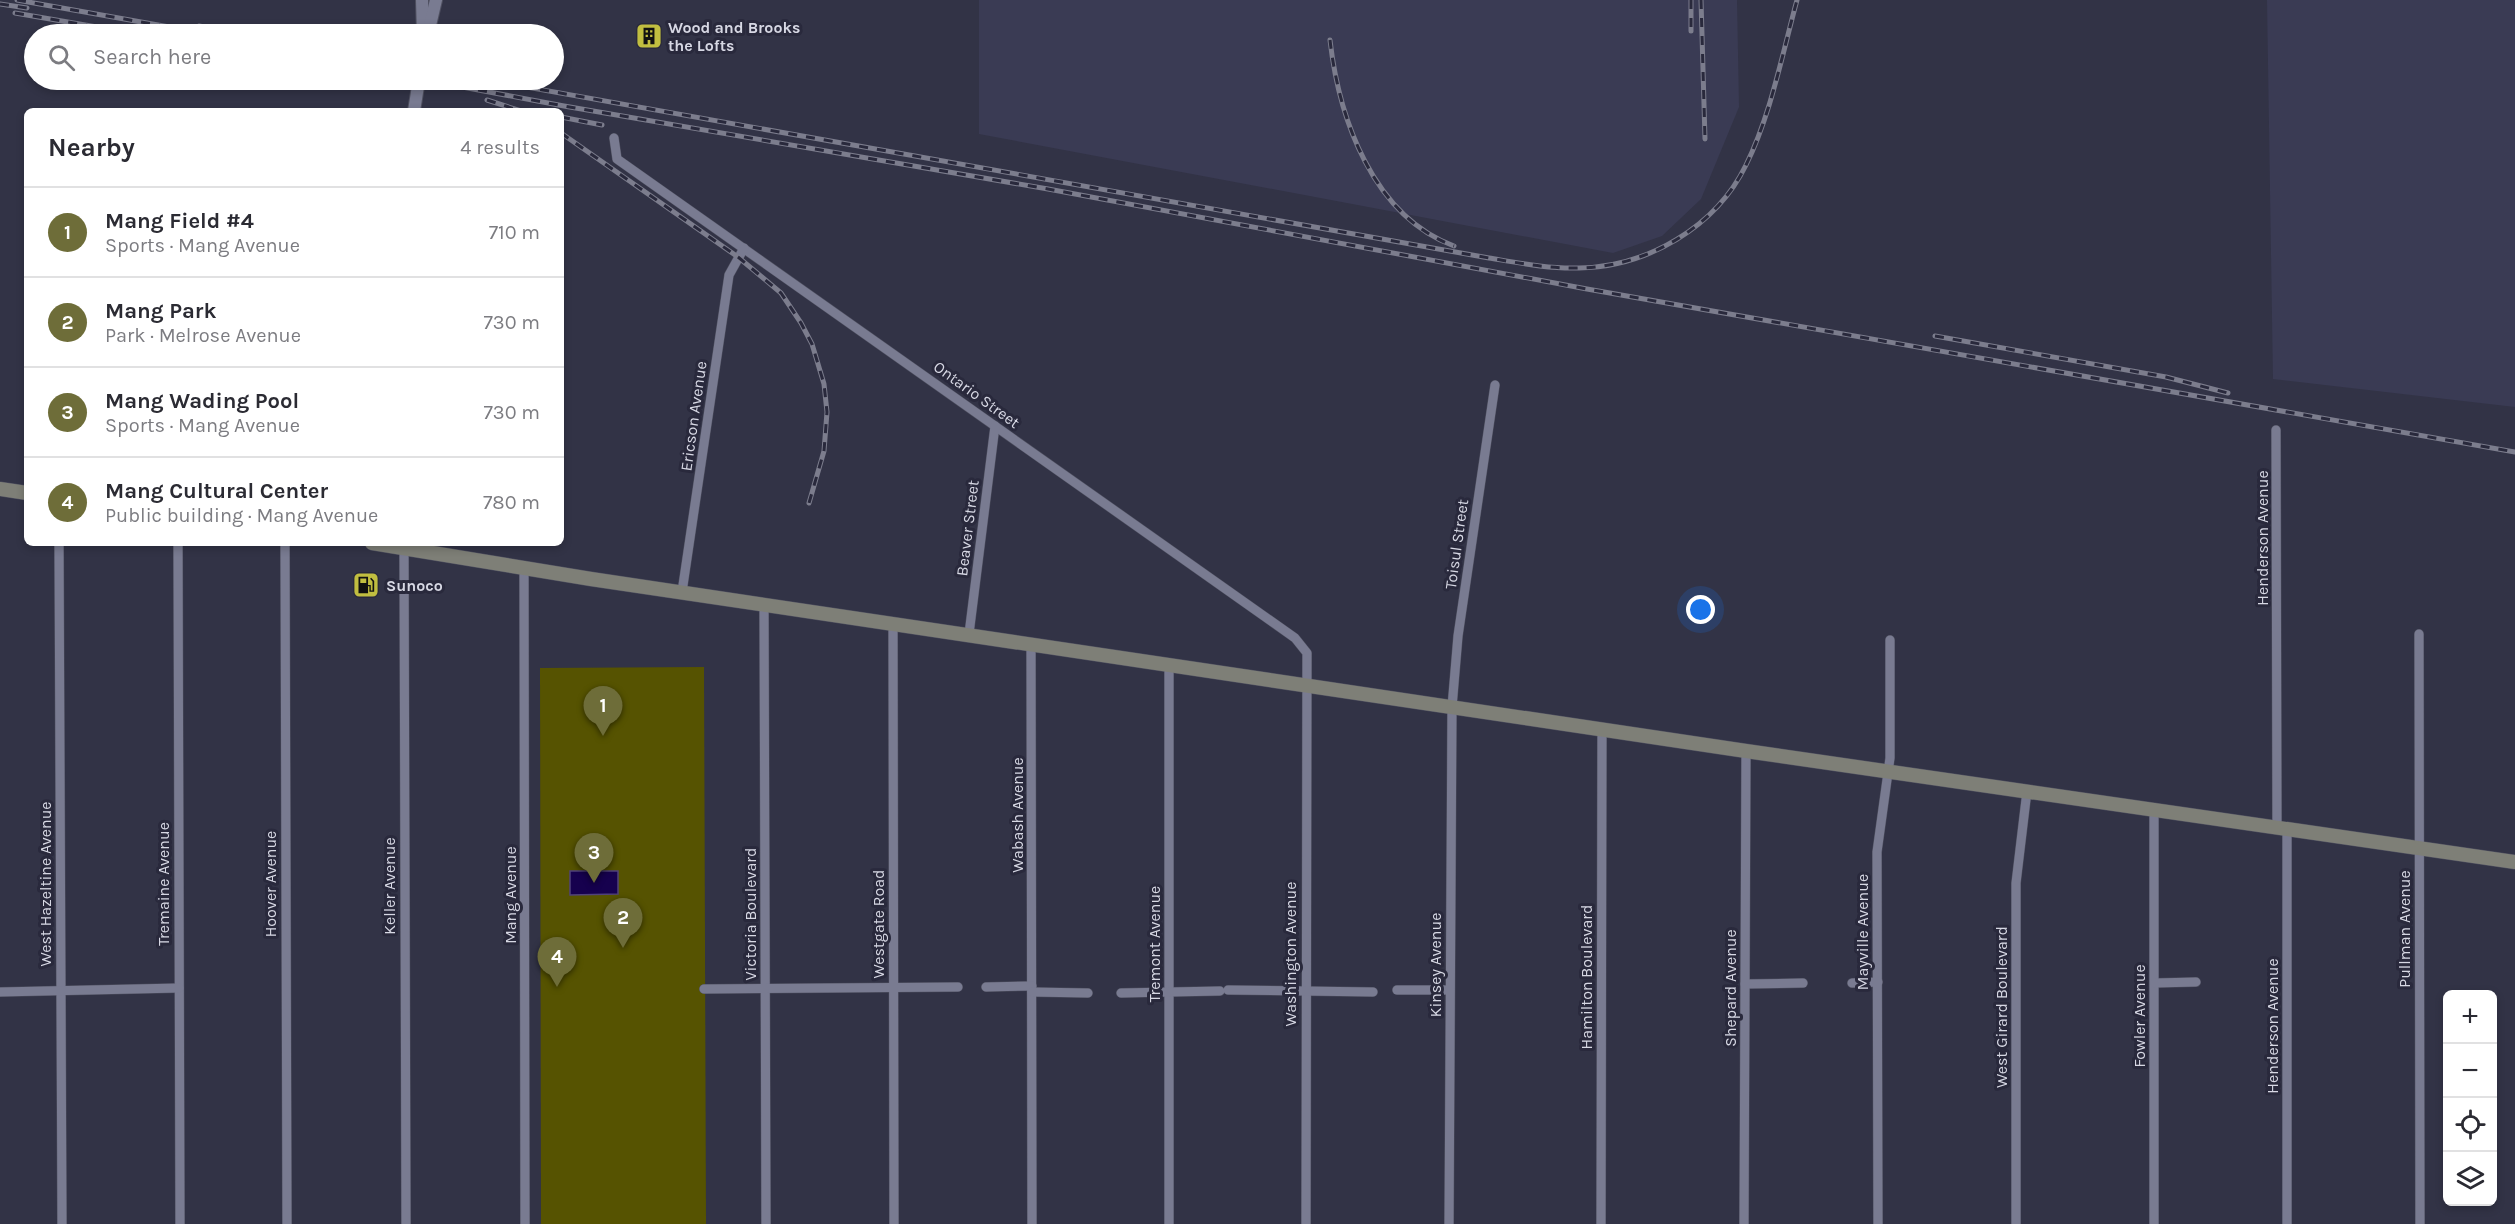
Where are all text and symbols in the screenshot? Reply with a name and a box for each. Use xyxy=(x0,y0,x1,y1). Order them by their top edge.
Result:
place label: Wood and Brooks the Lofts xyxy=(668,18,800,55)
building icon: Wood and Brooks the Lofts xyxy=(634,21,664,51)
search box xyxy=(24,24,564,90)
icon: search xyxy=(45,41,78,74)
text: Search here xyxy=(93,44,211,70)
text: Nearby xyxy=(48,132,135,163)
text: 4 results xyxy=(460,136,540,159)
text: Mang Field #4 xyxy=(105,208,254,234)
text: 1 xyxy=(64,221,71,244)
text: 710 m xyxy=(489,221,540,244)
text: Sports · Mang Avenue xyxy=(105,234,300,257)
text: Mang Park xyxy=(105,298,216,324)
text: 2 xyxy=(61,311,74,334)
text: 730 m xyxy=(483,311,540,334)
text: Park · Melrose Avenue xyxy=(105,324,301,347)
street label: Ontario Street xyxy=(930,357,1023,432)
street label: Ericson Avenue xyxy=(676,360,711,472)
text: Mang Wading Pool xyxy=(105,388,299,414)
text: 3 xyxy=(61,401,74,424)
text: 730 m xyxy=(483,401,540,424)
text: Sports · Mang Avenue xyxy=(105,414,300,437)
street label: Henderson Avenue xyxy=(2253,470,2272,606)
text: Mang Cultural Center xyxy=(105,478,328,504)
street label: Beaver Street xyxy=(952,479,983,577)
text: 4 xyxy=(62,491,73,514)
text: 780 m xyxy=(483,491,540,514)
street label: Toisul Street xyxy=(1441,498,1472,590)
text: Public building · Mang Avenue xyxy=(105,504,378,527)
fuel station icon: Sunoco xyxy=(351,570,381,600)
place label: Sunoco xyxy=(386,576,443,595)
your location xyxy=(1686,595,1715,624)
pin: 1 xyxy=(584,686,622,736)
street label: Wabash Avenue xyxy=(1008,757,1027,873)
street label: West Hazeltine Avenue xyxy=(36,801,55,967)
street label: Tremaine Avenue xyxy=(154,822,173,946)
street label: Hoover Avenue xyxy=(261,831,280,937)
pin: 3 xyxy=(574,834,614,883)
street label: Keller Avenue xyxy=(380,837,399,935)
street label: Mang Avenue xyxy=(501,846,520,944)
street label: Victoria Boulevard xyxy=(741,847,760,981)
street label: Westgate Road xyxy=(869,869,888,979)
street label: Pullman Avenue xyxy=(2395,870,2414,988)
street label: Mayville Avenue xyxy=(1853,874,1872,990)
street label: Washington Avenue xyxy=(1281,882,1300,1027)
street label: Tremont Avenue xyxy=(1145,886,1164,1002)
pin: 2 xyxy=(604,898,642,948)
street label: Hamilton Boulevard xyxy=(1577,904,1596,1050)
street label: Kinsey Avenue xyxy=(1426,913,1445,1017)
street label: West Girard Boulevard xyxy=(1992,926,2011,1088)
street label: Shepard Avenue xyxy=(1721,929,1740,1047)
pin: 4 xyxy=(538,938,576,987)
street label: Henderson Avenue xyxy=(2263,958,2282,1094)
street label: Fowler Avenue xyxy=(2130,964,2149,1068)
map controls xyxy=(2443,990,2497,1206)
button: + xyxy=(2443,990,2497,1044)
button: − xyxy=(2443,1044,2497,1098)
button: locate xyxy=(2443,1098,2497,1152)
button: layers xyxy=(2443,1152,2497,1206)

